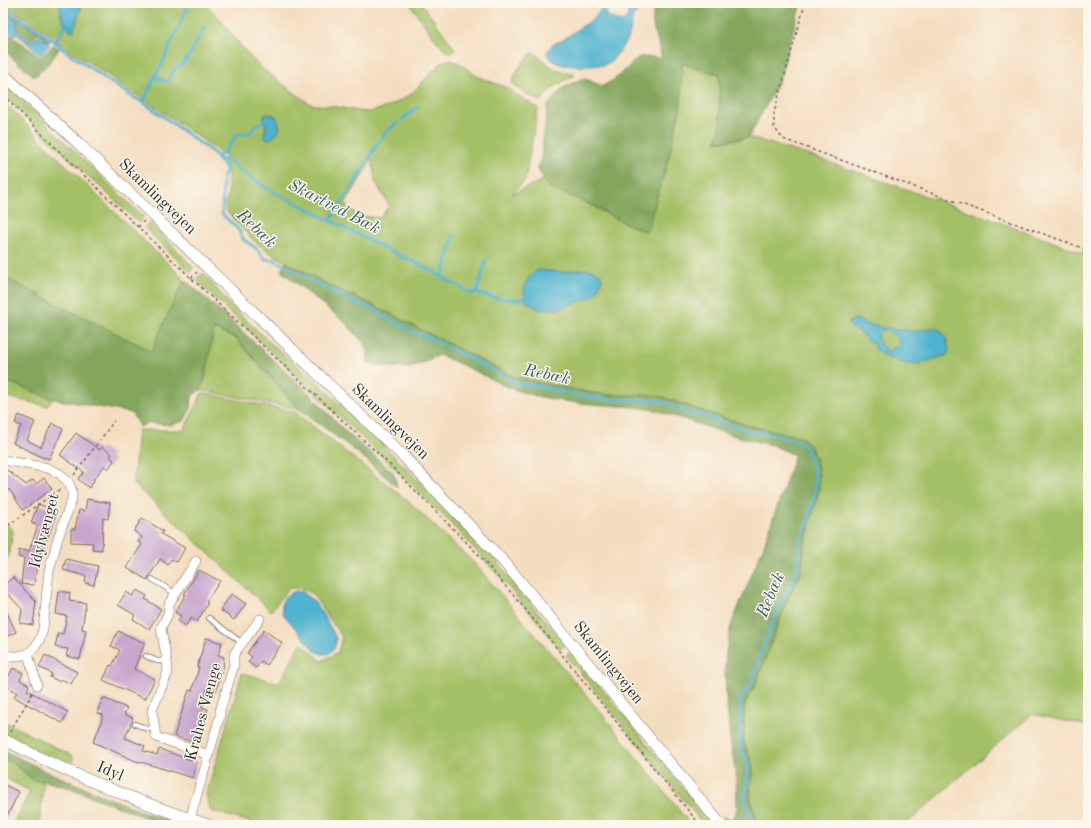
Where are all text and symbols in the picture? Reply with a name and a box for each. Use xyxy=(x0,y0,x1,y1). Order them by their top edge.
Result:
street label: Skamlingvejen xyxy=(115,156,199,238)
water label: Skartved Bæk xyxy=(285,176,383,238)
water label: Rebæk xyxy=(232,206,279,252)
water label: Rebæk xyxy=(521,362,572,388)
street label: Skamlingvejen xyxy=(348,381,432,463)
street label: Idylvænget xyxy=(27,491,63,570)
water label: Rebæk xyxy=(754,570,788,621)
street label: Skamlingvejen xyxy=(570,619,646,708)
street label: Krahes Vænge xyxy=(183,661,225,763)
street label: Idyl xyxy=(94,759,126,785)

